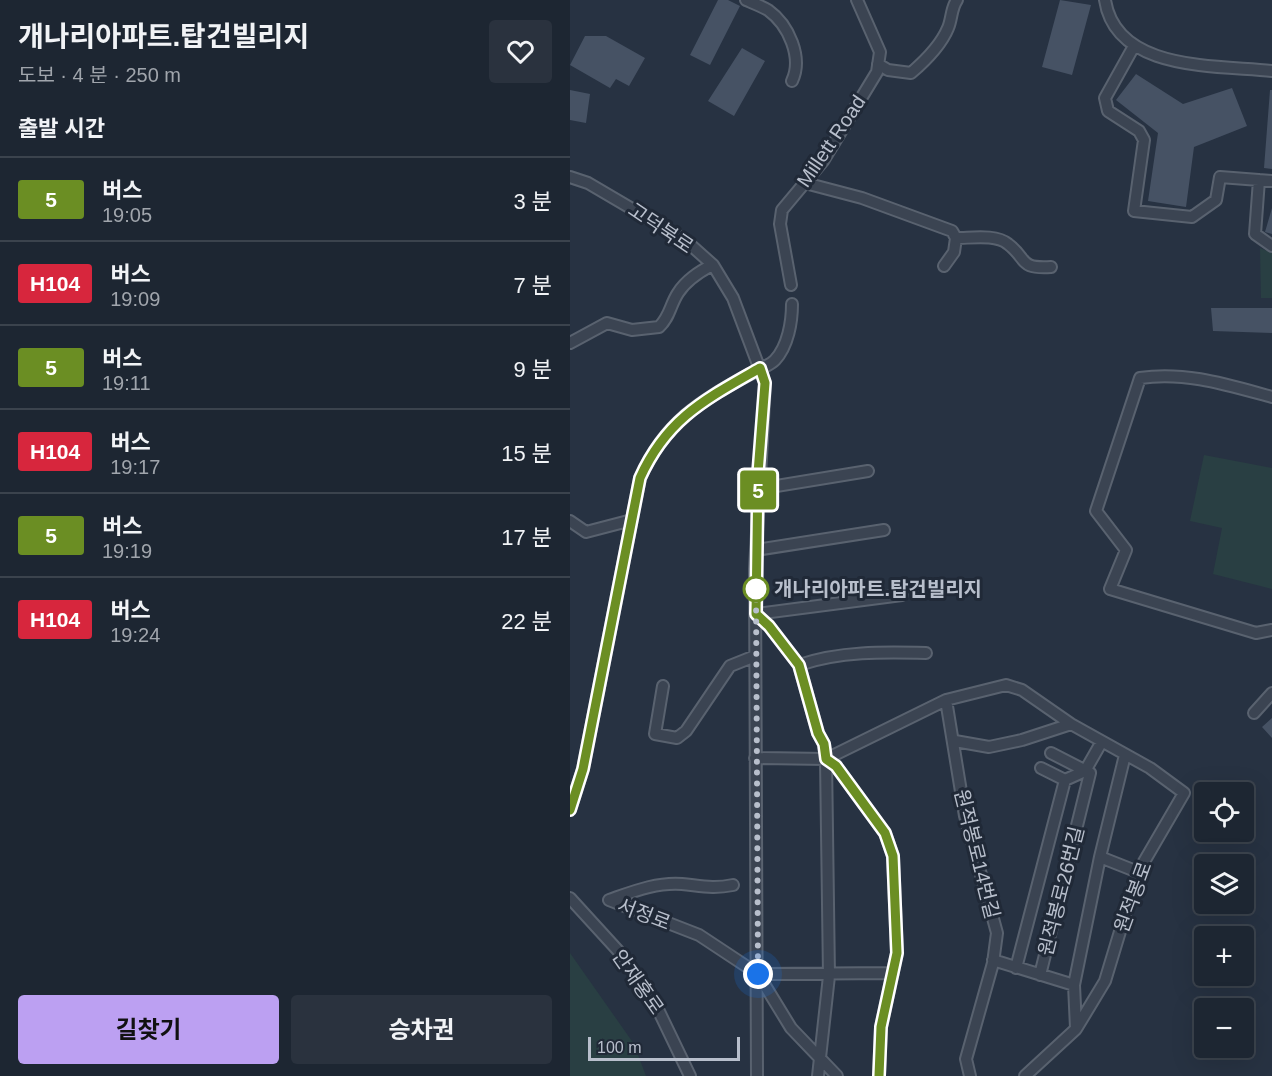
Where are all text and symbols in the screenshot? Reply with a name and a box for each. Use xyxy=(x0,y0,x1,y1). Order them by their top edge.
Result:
button: heart xyxy=(489,20,552,83)
text: 개나리아파트.탑건빌리지 xyxy=(18,21,309,52)
text: 도보 · 4 분 · 250 m xyxy=(18,64,181,86)
street label: Millett Road xyxy=(792,91,870,191)
text: 출발 시간 xyxy=(18,116,105,141)
text: 버스 xyxy=(102,178,142,203)
text: 5 xyxy=(45,188,57,211)
text: 3 분 xyxy=(513,189,552,214)
street label: 고덕북로 xyxy=(624,198,698,258)
text: 19:05 xyxy=(102,204,152,226)
text: 버스 xyxy=(110,262,151,287)
text: H104 xyxy=(30,272,80,295)
text: 7 분 xyxy=(513,273,552,298)
text: 19:09 xyxy=(110,288,160,310)
text: 버스 xyxy=(102,346,142,371)
text: 5 xyxy=(45,356,57,379)
text: 9 분 xyxy=(513,357,552,382)
text: 19:11 xyxy=(102,372,151,394)
text: 버스 xyxy=(110,430,151,455)
text: H104 xyxy=(30,440,80,463)
text: 15 분 xyxy=(501,441,552,466)
text: 19:17 xyxy=(110,456,160,478)
line badge: 5 xyxy=(738,470,777,510)
text: 5 xyxy=(752,479,764,502)
text: 버스 xyxy=(102,514,142,539)
text: 5 xyxy=(45,524,57,547)
text: 17 분 xyxy=(501,525,552,550)
text: 19:19 xyxy=(102,540,152,562)
marker: 개나리아파트.탑건빌리지 xyxy=(743,576,769,602)
place label: 개나리아파트.탑건빌리지 xyxy=(774,578,982,600)
text: 버스 xyxy=(110,598,151,623)
text: H104 xyxy=(30,608,80,631)
text: 22 분 xyxy=(501,609,552,634)
text: 19:24 xyxy=(110,624,160,646)
map controls xyxy=(1194,782,1254,1058)
button: locate xyxy=(1194,782,1254,842)
street label: 원적봉로14번길 xyxy=(950,787,1004,921)
street label: 원적봉로26번길 xyxy=(1034,824,1088,958)
button: layers xyxy=(1194,854,1254,914)
street label: 원적봉로 xyxy=(1110,859,1156,935)
street label: 서정로 xyxy=(614,894,674,934)
button: + xyxy=(1194,926,1254,986)
street label: 안재홍로 xyxy=(608,946,668,1018)
your location xyxy=(743,959,773,989)
button: 길찾기 xyxy=(18,995,279,1064)
button: 승차권 xyxy=(291,995,552,1064)
button: − xyxy=(1194,998,1254,1058)
scale bar xyxy=(588,1034,740,1062)
text: 100 m xyxy=(597,1039,641,1056)

